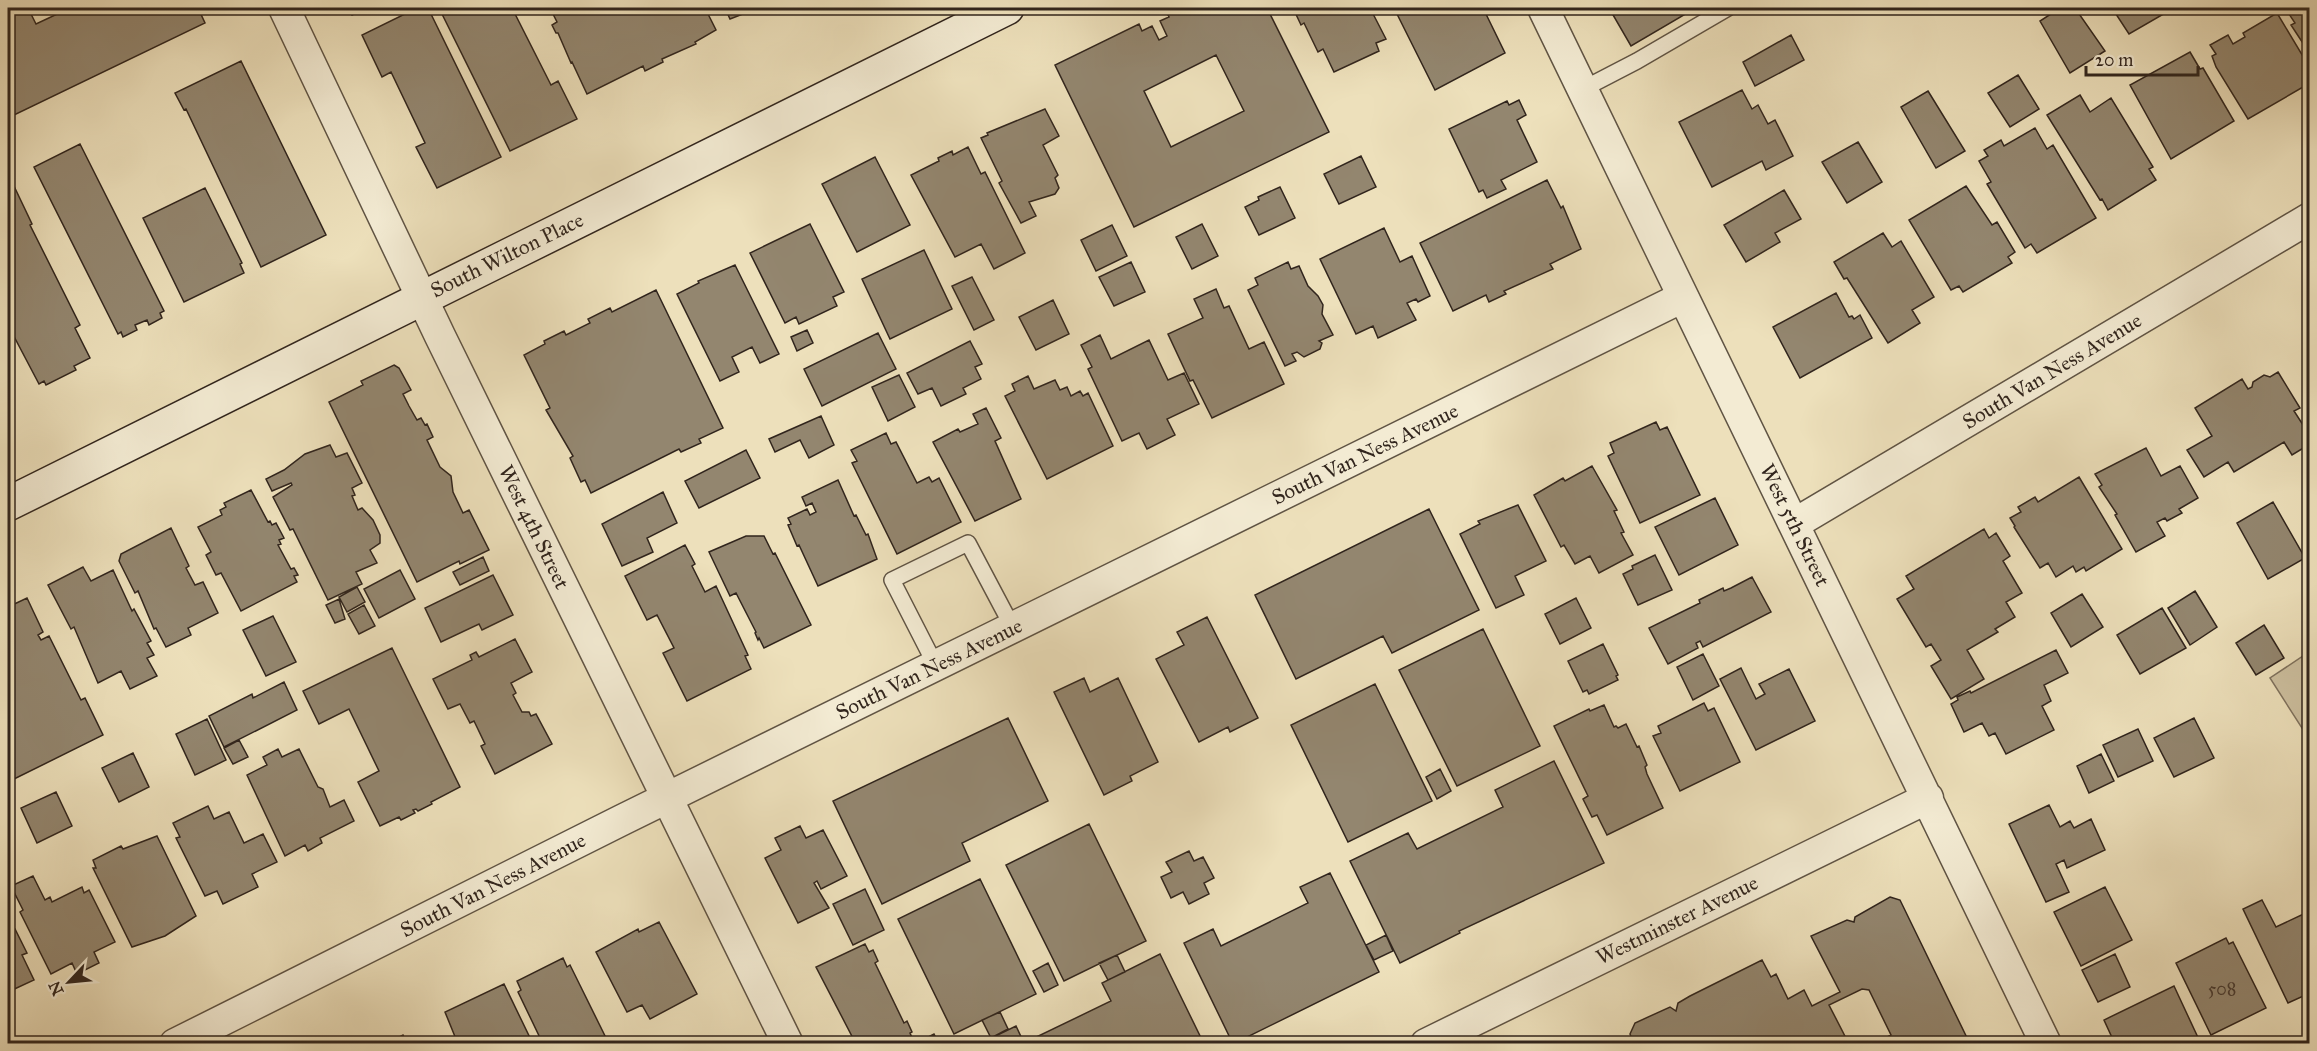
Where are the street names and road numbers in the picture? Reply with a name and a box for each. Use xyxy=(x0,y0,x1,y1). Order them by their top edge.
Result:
street label: South Wilton Place xyxy=(426,207,588,303)
street label: South Van Ness Avenue xyxy=(1958,307,2147,435)
street label: South Van Ness Avenue xyxy=(1267,397,1463,511)
street label: West 5th Street xyxy=(1754,460,1836,591)
street label: West 4th Street xyxy=(493,461,576,594)
street label: South Van Ness Avenue xyxy=(831,612,1027,726)
street label: South Van Ness Avenue xyxy=(396,827,590,943)
street label: Westminster Avenue xyxy=(1592,869,1762,970)

